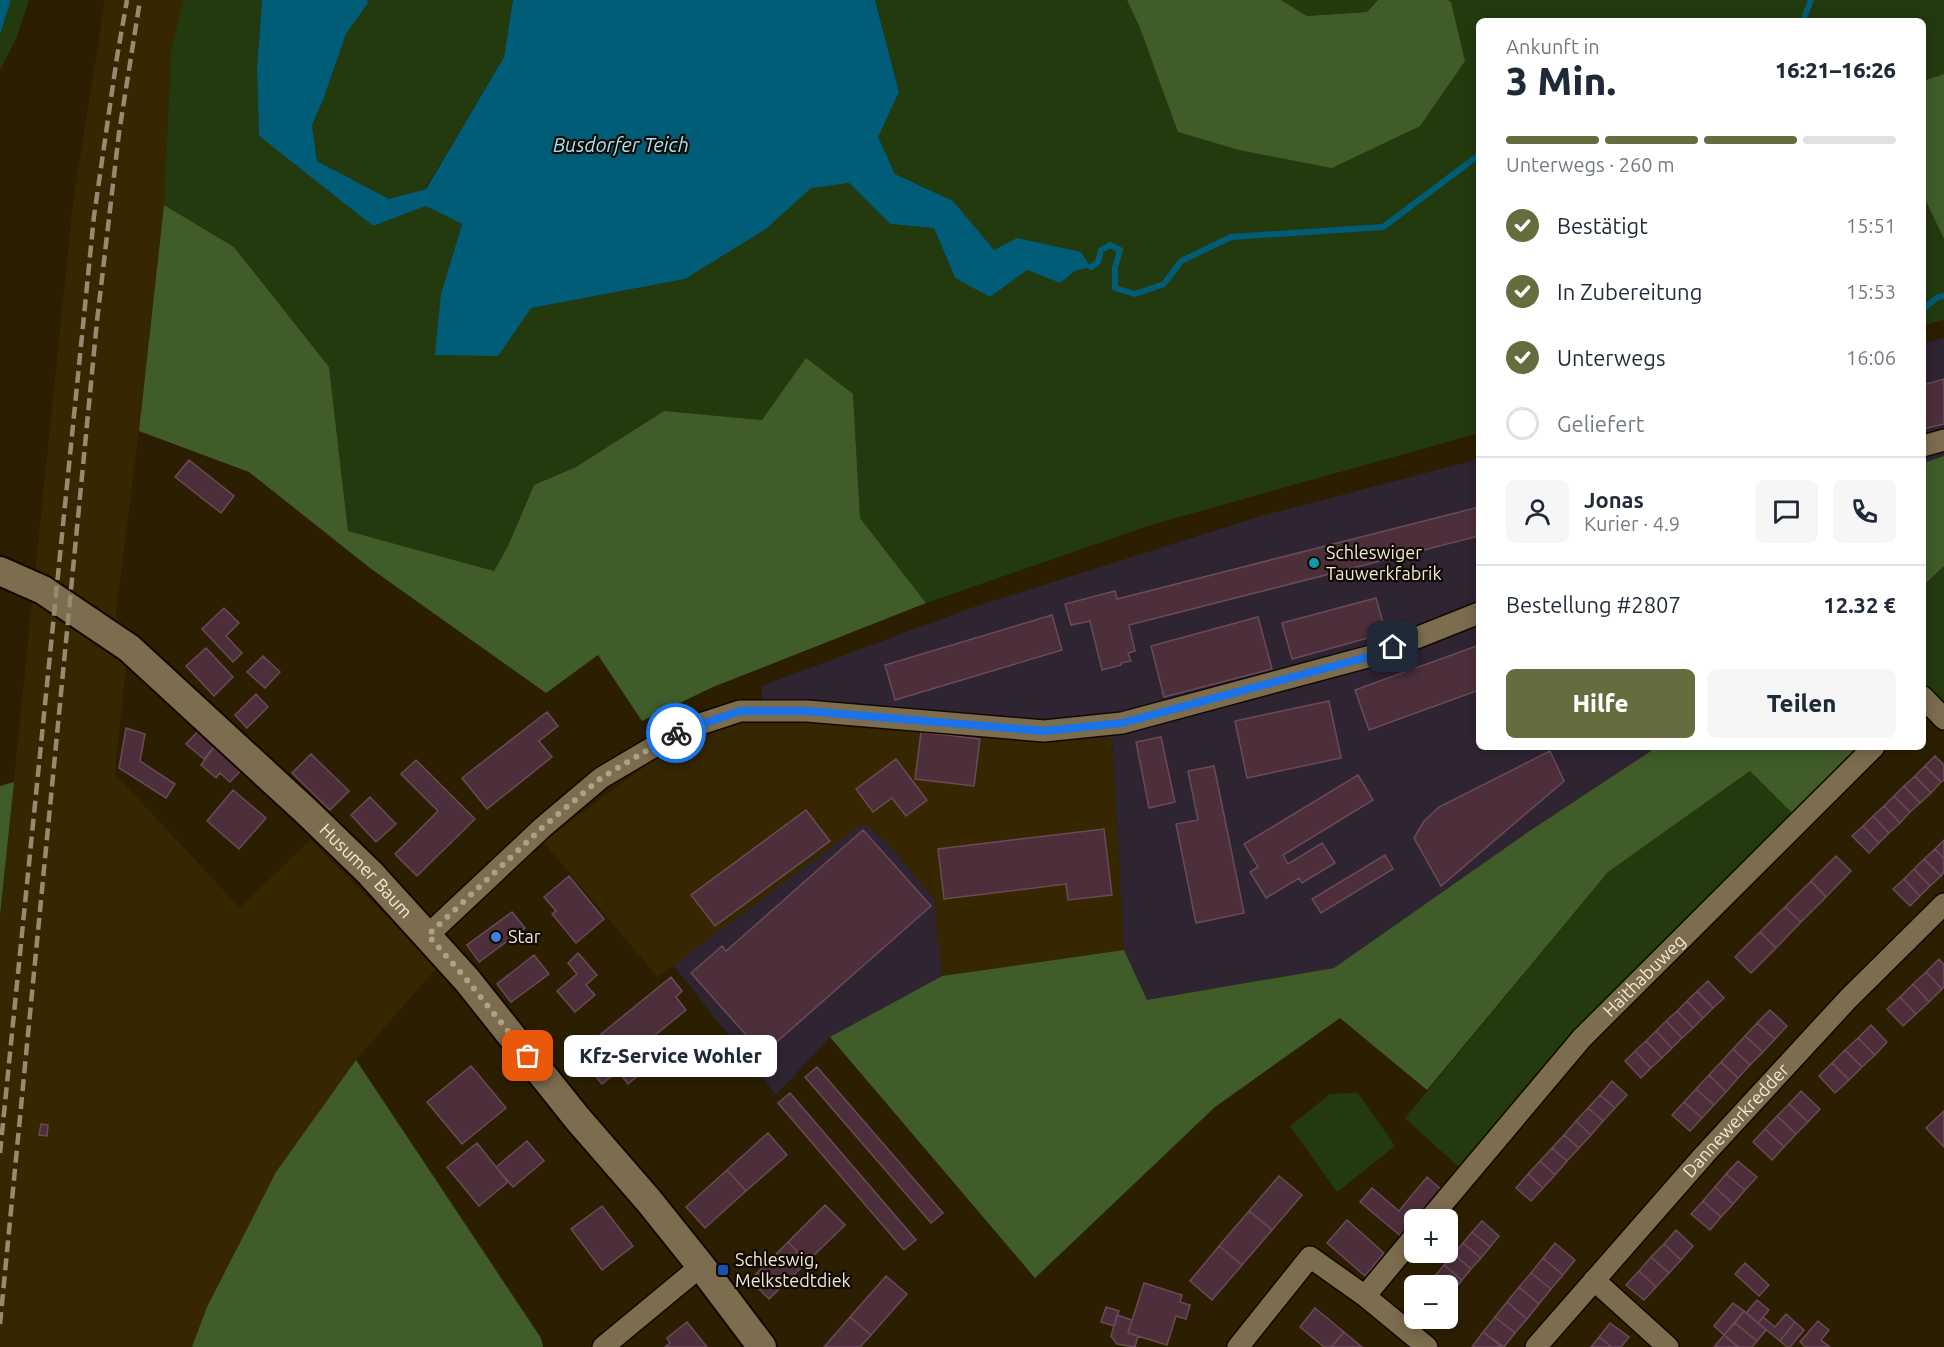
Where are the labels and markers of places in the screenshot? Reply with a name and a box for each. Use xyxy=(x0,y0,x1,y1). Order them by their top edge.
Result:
place label: Schleswiger Tauwerkfabrik xyxy=(1326,542,1442,583)
marker: Schleswiger Tauwerkfabrik xyxy=(1307,556,1321,570)
pin xyxy=(1367,621,1418,672)
place label: Star xyxy=(508,926,541,946)
marker: Star xyxy=(489,930,503,944)
pin xyxy=(502,1030,553,1081)
callout: Kfz-Service Wohler xyxy=(564,1035,777,1077)
place label: Schleswig, Melkstedtdiek xyxy=(735,1249,851,1290)
marker: Schleswig, Melkstedtdiek xyxy=(716,1263,730,1277)

